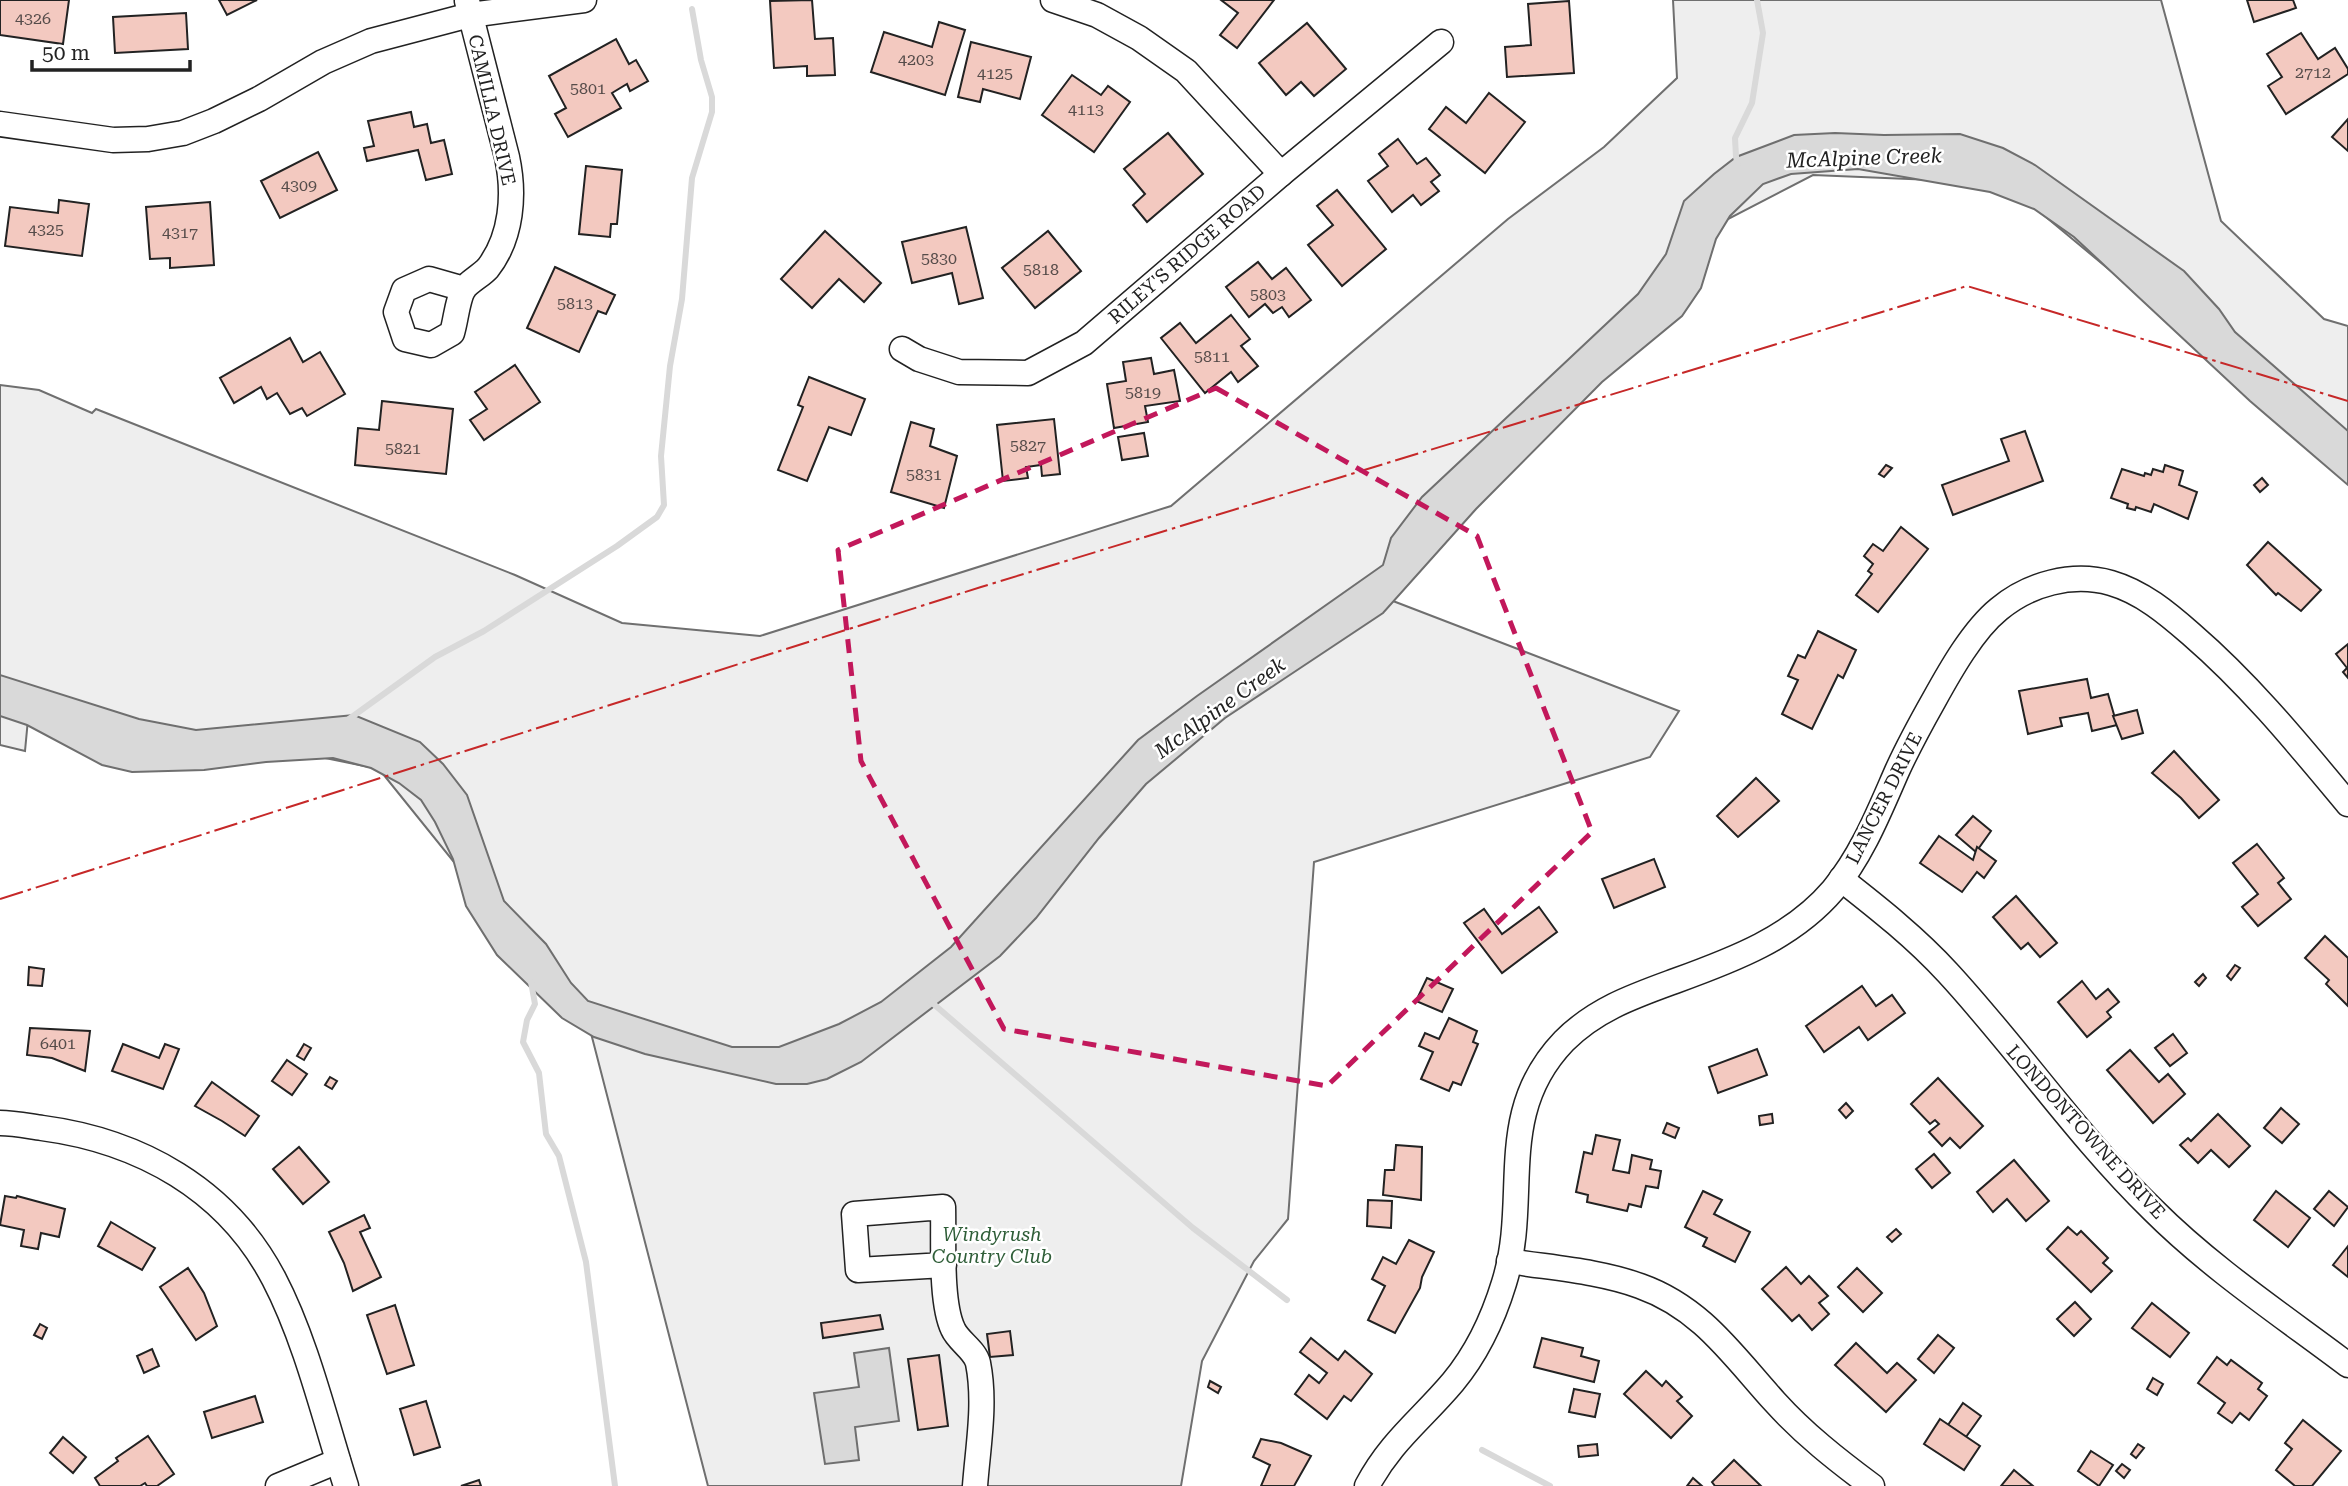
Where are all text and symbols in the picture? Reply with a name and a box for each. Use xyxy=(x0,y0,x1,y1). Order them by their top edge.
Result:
house number: 4326 xyxy=(15,9,51,28)
scale bar xyxy=(32,28,189,72)
street label: CAMILLA DRIVE xyxy=(463,32,521,188)
text: 50 m xyxy=(42,41,90,65)
house number: 4203 xyxy=(898,50,934,69)
house number: 2712 xyxy=(2295,63,2331,82)
house number: 4125 xyxy=(977,64,1013,83)
house number: 5801 xyxy=(570,79,606,98)
house number: 4113 xyxy=(1068,100,1104,119)
water label: McAlpine Creek xyxy=(1785,143,1943,173)
house number: 4309 xyxy=(281,176,317,195)
street label: RILEY'S RIDGE ROAD xyxy=(1104,179,1270,329)
house number: 4325 xyxy=(28,220,64,239)
house number: 4317 xyxy=(162,223,198,242)
house number: 5830 xyxy=(921,249,957,268)
house number: 5818 xyxy=(1023,260,1059,279)
house number: 5803 xyxy=(1250,285,1286,304)
house number: 5813 xyxy=(557,294,593,313)
house number: 5811 xyxy=(1194,347,1230,366)
house number: 5819 xyxy=(1125,383,1161,402)
house number: 5827 xyxy=(1010,436,1046,455)
house number: 5821 xyxy=(385,439,421,458)
house number: 5831 xyxy=(906,465,942,484)
water label: McAlpine Creek xyxy=(1149,652,1291,764)
street label: LANCER DRIVE xyxy=(1841,728,1927,868)
house number: 6401 xyxy=(40,1034,76,1053)
street label: LONDONTOWNE DRIVE xyxy=(2002,1040,2170,1224)
park label: Windyrush Country Club xyxy=(932,1223,1052,1268)

